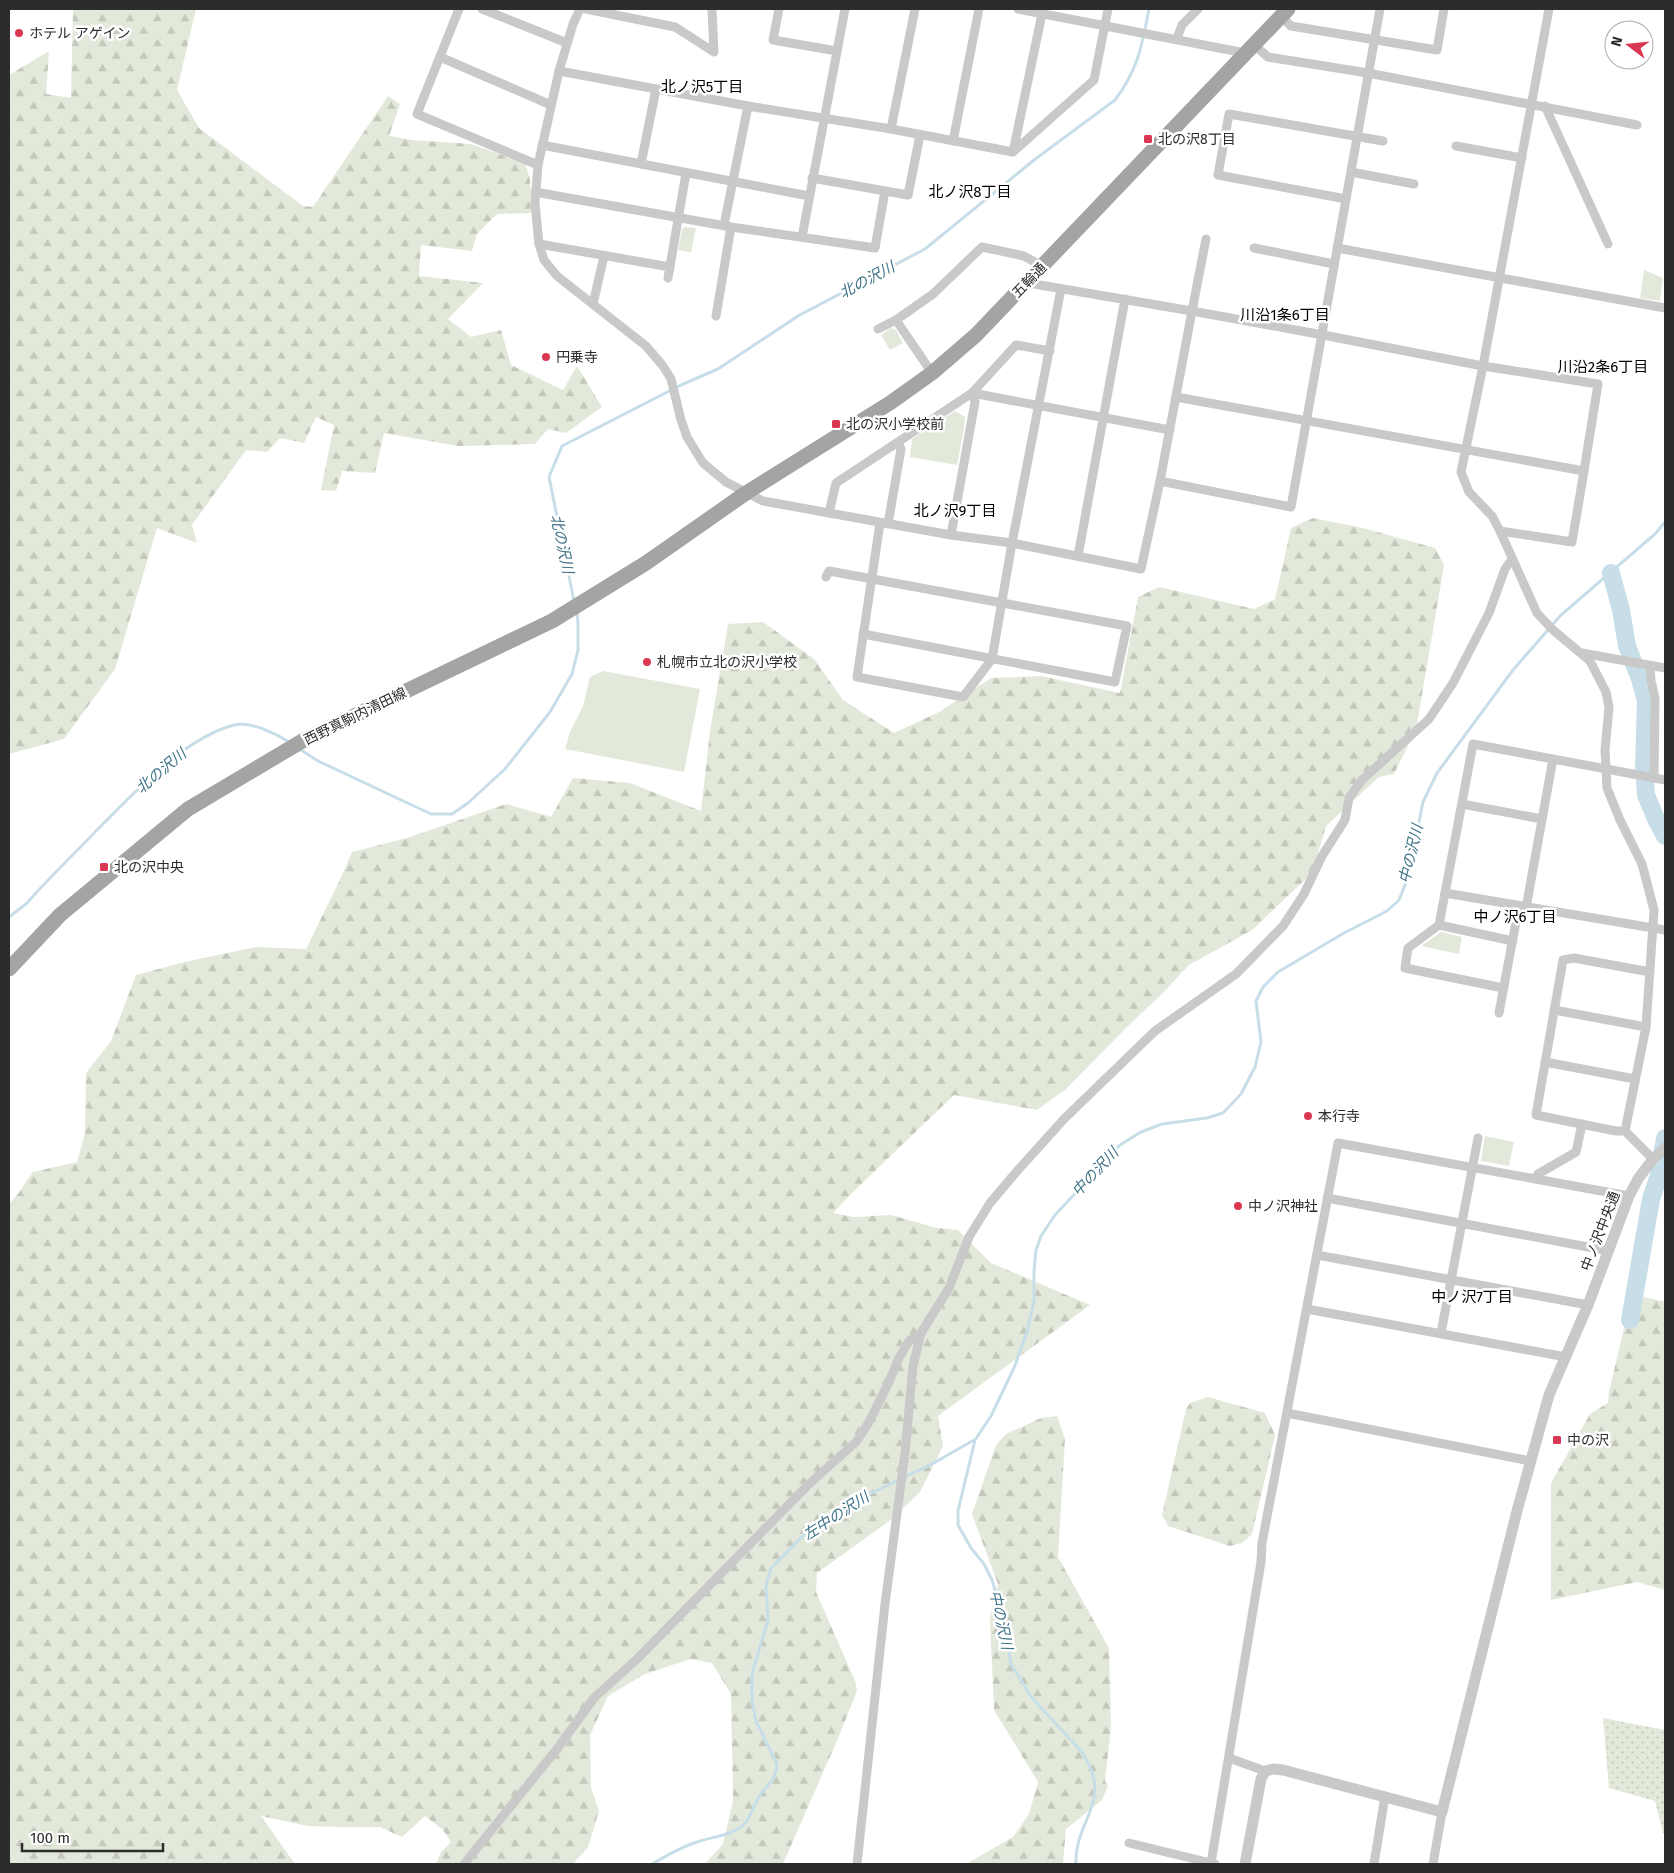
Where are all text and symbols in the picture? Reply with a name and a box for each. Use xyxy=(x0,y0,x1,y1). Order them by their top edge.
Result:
north arrow xyxy=(1604,20,1654,70)
place label: ホテル アゲイン xyxy=(29,25,130,42)
marker: ホテル アゲイン xyxy=(13,27,25,39)
text: N xyxy=(1608,35,1626,48)
district label: 北ノ沢5丁目 xyxy=(661,78,743,96)
place label: 北の沢8丁目 xyxy=(1158,131,1236,148)
marker: 北の沢8丁目 xyxy=(1142,133,1154,145)
district label: 北ノ沢8丁目 xyxy=(928,183,1012,201)
water label: 北の沢川 xyxy=(836,257,899,302)
street label: 五輪通 xyxy=(1009,259,1050,301)
district label: 川沿1条6丁目 xyxy=(1240,306,1330,324)
place label: 円乗寺 xyxy=(556,349,598,366)
marker: 円乗寺 xyxy=(540,351,552,363)
district label: 川沿2条6丁目 xyxy=(1558,358,1648,376)
place label: 北の沢小学校前 xyxy=(846,416,944,433)
marker: 北の沢小学校前 xyxy=(830,418,842,430)
district label: 北ノ沢9丁目 xyxy=(914,502,996,520)
water label: 北の沢川 xyxy=(547,513,577,577)
place label: 札幌市立北の沢小学校 xyxy=(657,654,797,671)
marker: 札幌市立北の沢小学校 xyxy=(641,656,653,668)
street label: 西野真駒内清田線 xyxy=(301,684,409,749)
water label: 北の沢川 xyxy=(132,744,191,797)
water label: 中の沢川 xyxy=(1395,821,1427,885)
place label: 北の沢中央 xyxy=(114,859,184,876)
marker: 北の沢中央 xyxy=(98,861,110,873)
district label: 中ノ沢6丁目 xyxy=(1474,908,1557,926)
place label: 本行寺 xyxy=(1318,1108,1360,1125)
marker: 本行寺 xyxy=(1302,1110,1314,1122)
water label: 中の沢川 xyxy=(1068,1142,1123,1200)
street label: 中ノ沢中央通 xyxy=(1577,1189,1623,1273)
place label: 中ノ沢神社 xyxy=(1248,1198,1318,1215)
marker: 中ノ沢神社 xyxy=(1232,1200,1244,1212)
district label: 中ノ沢7丁目 xyxy=(1431,1288,1513,1306)
place label: 中の沢 xyxy=(1567,1432,1609,1449)
marker: 中の沢 xyxy=(1551,1434,1563,1446)
water label: 左中の沢川 xyxy=(800,1487,874,1544)
water label: 中の沢川 xyxy=(986,1589,1016,1653)
scale bar xyxy=(22,1820,164,1852)
text: 100 m xyxy=(30,1829,70,1847)

